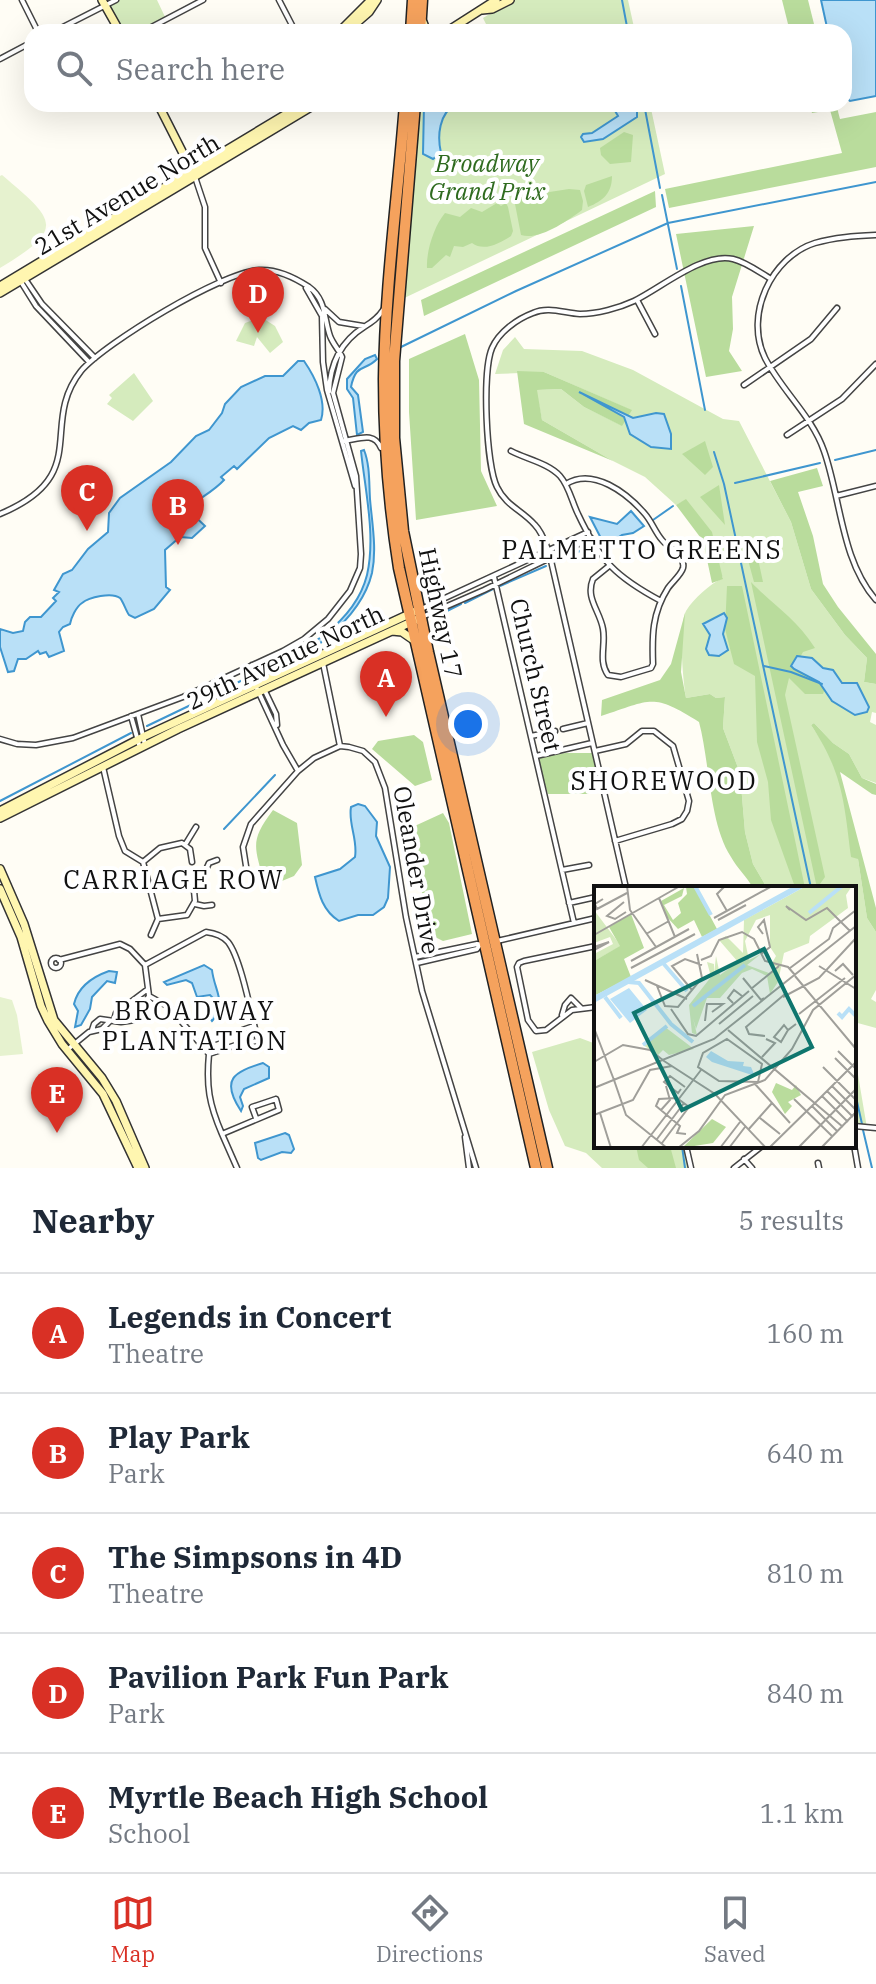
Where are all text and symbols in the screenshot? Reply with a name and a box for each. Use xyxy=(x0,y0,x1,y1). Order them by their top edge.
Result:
search box xyxy=(24,24,852,112)
icon: search xyxy=(52,46,96,90)
text: Search here xyxy=(116,49,285,88)
street label: 21st Avenue North xyxy=(28,126,226,262)
park label: Broadway Grand Prix xyxy=(429,147,546,207)
pin: D xyxy=(232,267,284,333)
pin: C xyxy=(61,465,113,531)
pin: B xyxy=(152,479,204,545)
district label: PALMETTO GREENS xyxy=(501,532,783,566)
street label: Highway 17 xyxy=(412,545,470,681)
street label: Church Street xyxy=(503,595,569,755)
street label: 29th Avenue North xyxy=(182,599,388,715)
pin: A xyxy=(360,651,412,717)
your location xyxy=(448,704,488,744)
district label: SHOREWOOD xyxy=(570,763,758,797)
street label: Oleander Drive xyxy=(386,783,448,957)
district label: CARRIAGE ROW xyxy=(63,862,285,896)
inset map xyxy=(594,886,856,1148)
district label: BROADWAY PLANTATION xyxy=(102,993,288,1057)
pin: E xyxy=(31,1067,83,1133)
text: Nearby xyxy=(32,1198,154,1242)
text: 5 results xyxy=(738,1203,844,1237)
text: Legends in Concert xyxy=(108,1297,392,1336)
text: A xyxy=(49,1316,67,1350)
text: 160 m xyxy=(766,1316,844,1350)
text: Theatre xyxy=(108,1336,204,1370)
text: Play Park xyxy=(108,1417,250,1456)
text: B xyxy=(49,1436,67,1470)
text: 640 m xyxy=(766,1436,844,1470)
text: Park xyxy=(108,1456,165,1490)
text: The Simpsons in 4D xyxy=(108,1537,402,1576)
text: C xyxy=(49,1556,67,1590)
text: 810 m xyxy=(766,1556,844,1590)
text: Theatre xyxy=(108,1576,204,1610)
text: Pavilion Park Fun Park xyxy=(108,1657,448,1696)
text: D xyxy=(48,1676,68,1710)
text: 840 m xyxy=(766,1676,844,1710)
text: Park xyxy=(108,1696,165,1730)
text: Myrtle Beach High School xyxy=(108,1777,488,1816)
text: E xyxy=(49,1796,67,1830)
text: 1.1 km xyxy=(760,1796,844,1830)
text: School xyxy=(108,1816,190,1850)
tab: Map xyxy=(110,1891,155,1968)
tab: Directions xyxy=(376,1891,483,1968)
tab: Saved xyxy=(704,1891,766,1968)

